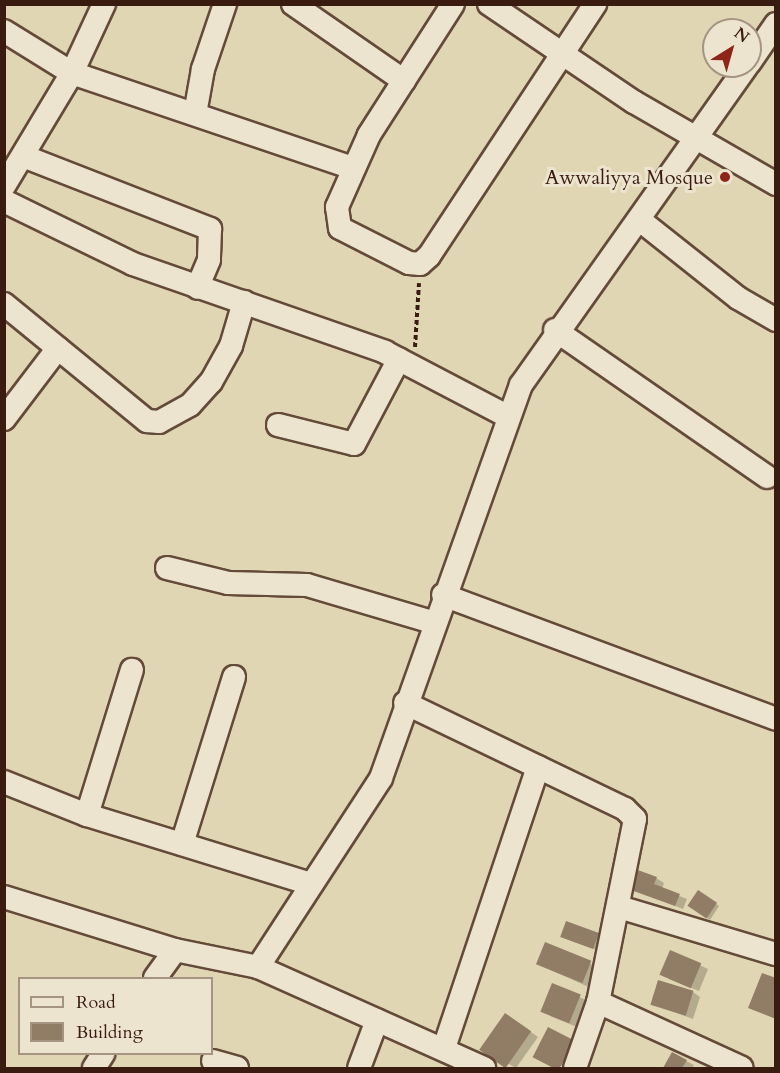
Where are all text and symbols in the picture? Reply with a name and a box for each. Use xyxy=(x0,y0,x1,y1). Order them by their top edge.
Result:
north arrow xyxy=(702,18,762,78)
text: N xyxy=(729,22,754,48)
place label: Awwaliyya Mosque xyxy=(545,165,713,189)
marker: Awwaliyya Mosque xyxy=(718,170,732,184)
legend xyxy=(18,977,213,1055)
text: Road xyxy=(76,990,116,1015)
text: Building xyxy=(76,1020,143,1045)

